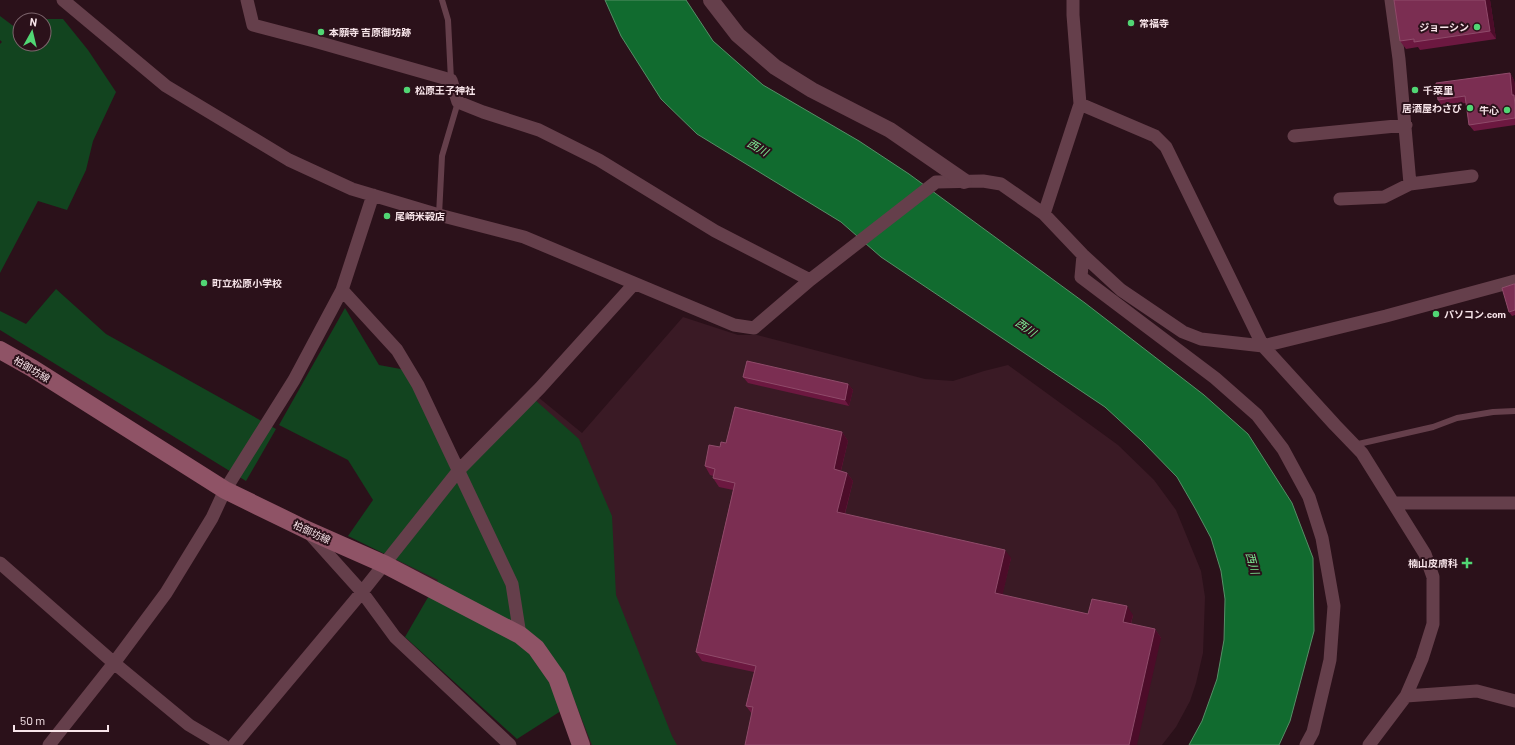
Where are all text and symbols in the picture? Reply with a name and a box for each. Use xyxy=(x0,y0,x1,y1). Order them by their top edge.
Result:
north arrow xyxy=(12,12,52,52)
text: N xyxy=(29,15,38,29)
place label: 常福寺 xyxy=(1139,17,1169,29)
marker: 常福寺 xyxy=(1126,18,1136,28)
place label: ジョーシン xyxy=(1419,21,1469,33)
marker: ジョーシン xyxy=(1472,22,1482,32)
place label: 本願寺 吉原御坊跡 xyxy=(328,26,411,38)
marker: 本願寺 吉原御坊跡 xyxy=(316,27,326,37)
place label: 松原王子神社 xyxy=(415,84,476,96)
place label: 千菜里 xyxy=(1423,84,1453,96)
marker: 松原王子神社 xyxy=(402,85,412,95)
marker: 千菜里 xyxy=(1410,85,1420,95)
place label: 居酒屋わさび xyxy=(1402,102,1462,114)
marker: 居酒屋わさび xyxy=(1465,103,1475,113)
place label: 牛心 xyxy=(1479,104,1499,116)
marker: 牛心 xyxy=(1502,105,1512,115)
water label: 西川 xyxy=(745,136,772,159)
place label: 尾崎米穀店 xyxy=(395,210,445,222)
marker: 尾崎米穀店 xyxy=(382,211,392,221)
place label: 町立松原小学校 xyxy=(212,277,282,289)
marker: 町立松原小学校 xyxy=(199,278,209,288)
place label: パソコン.com xyxy=(1444,308,1506,320)
marker: パソコン.com xyxy=(1431,309,1441,319)
water label: 西川 xyxy=(1013,315,1040,339)
street label: 柏御坊線 xyxy=(12,354,52,384)
street label: 柏御坊線 xyxy=(291,518,333,546)
water label: 西川 xyxy=(1244,551,1262,576)
place label: 楠山皮膚科 xyxy=(1408,557,1458,569)
marker: 楠山皮膚科 xyxy=(1461,557,1473,569)
scale bar xyxy=(14,707,108,733)
text: 50 m xyxy=(20,713,45,727)

